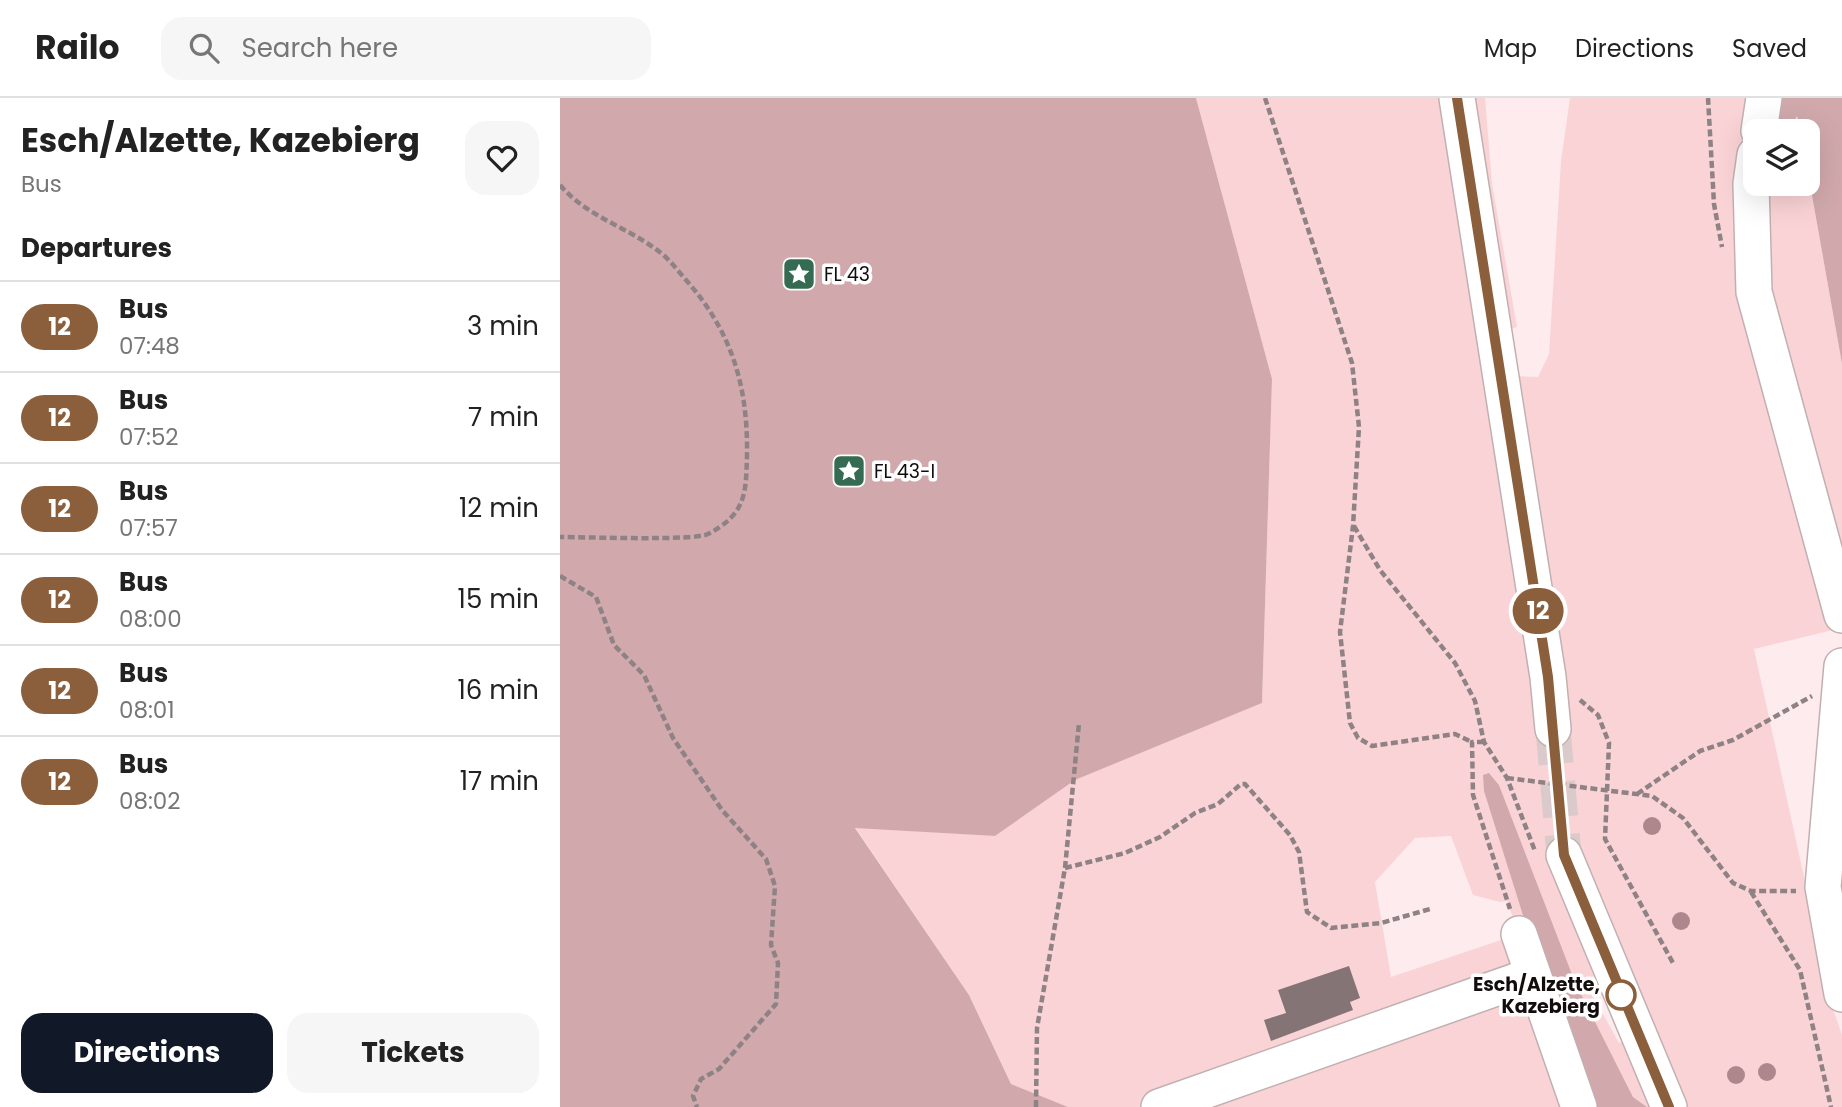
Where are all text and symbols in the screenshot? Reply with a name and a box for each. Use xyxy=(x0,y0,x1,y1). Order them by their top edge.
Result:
search box xyxy=(161,17,651,80)
text: Railo xyxy=(35,24,119,71)
icon: search xyxy=(185,29,223,67)
text: Search here xyxy=(241,30,398,66)
text: Map xyxy=(1484,32,1537,65)
text: Directions xyxy=(1575,32,1694,65)
text: Saved xyxy=(1732,32,1807,65)
text: Esch/Alzette, Kazebierg xyxy=(21,117,420,164)
map controls xyxy=(1743,119,1820,196)
button: layers xyxy=(1743,119,1820,196)
button: heart xyxy=(465,121,539,195)
text: Bus xyxy=(21,168,62,200)
text: Departures xyxy=(21,230,172,266)
place icon: FL 43 xyxy=(780,255,818,293)
place label: FL 43 xyxy=(824,261,870,288)
text: Bus xyxy=(119,291,168,327)
text: 3 min xyxy=(467,308,539,344)
text: 12 xyxy=(48,310,71,343)
text: 07:48 xyxy=(119,330,180,362)
text: Bus xyxy=(119,382,168,418)
text: 7 min xyxy=(468,399,539,435)
text: 12 xyxy=(48,401,71,434)
text: 07:52 xyxy=(119,421,179,453)
place icon: FL 43-I xyxy=(830,452,868,490)
place label: FL 43-I xyxy=(874,458,935,485)
text: Bus xyxy=(119,473,168,509)
text: 12 min xyxy=(459,490,539,526)
text: 12 xyxy=(48,492,71,525)
text: 07:57 xyxy=(119,512,178,544)
text: Bus xyxy=(119,564,168,600)
text: 15 min xyxy=(458,581,539,617)
text: 12 xyxy=(48,583,71,616)
line badge: 12 xyxy=(1506,588,1570,634)
text: 12 xyxy=(1527,594,1549,627)
text: 08:00 xyxy=(119,603,182,635)
text: Bus xyxy=(119,655,168,691)
text: 16 min xyxy=(457,672,539,708)
text: 12 xyxy=(48,674,71,707)
text: 08:01 xyxy=(119,694,175,726)
text: Bus xyxy=(119,746,168,782)
text: 17 min xyxy=(460,763,539,799)
text: 12 xyxy=(48,765,71,798)
text: 08:02 xyxy=(119,785,181,817)
place label: Esch/Alzette, Kazebierg xyxy=(1473,971,1600,1020)
marker: Esch/Alzette, Kazebierg xyxy=(1606,980,1636,1010)
button: Directions xyxy=(21,1013,273,1093)
button: Tickets xyxy=(287,1013,539,1093)

